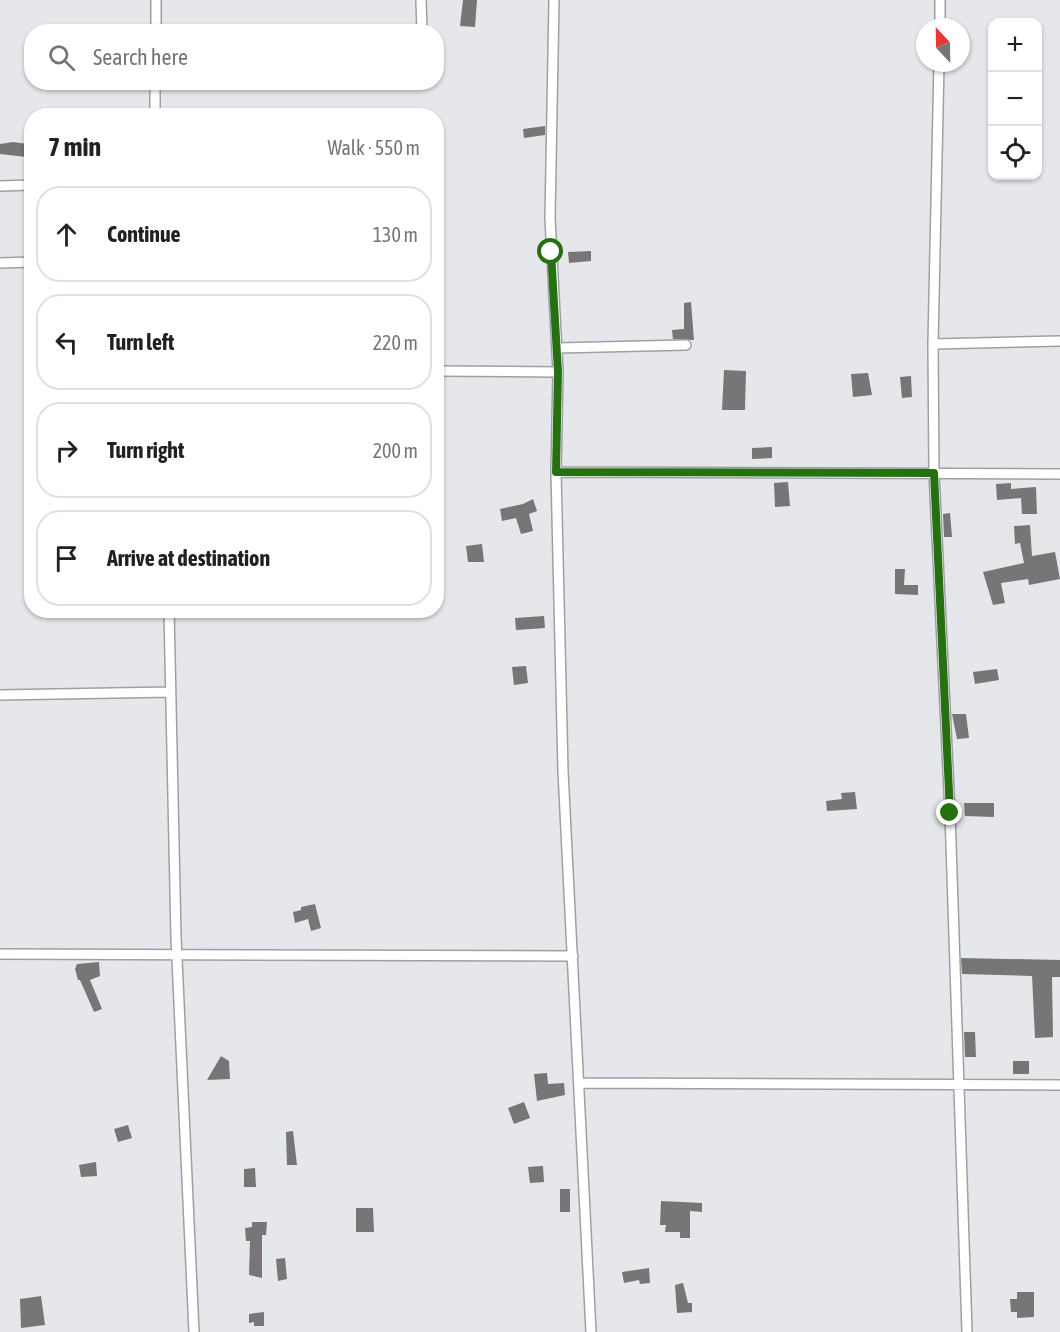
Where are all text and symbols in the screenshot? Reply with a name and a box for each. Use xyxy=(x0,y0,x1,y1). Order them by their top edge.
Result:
north arrow xyxy=(916,18,970,72)
map controls xyxy=(988,18,1042,180)
button: + xyxy=(988,18,1042,72)
search box xyxy=(24,24,444,90)
icon: search xyxy=(45,41,78,74)
text: Search here xyxy=(93,44,188,70)
button: − xyxy=(988,72,1042,126)
button: locate xyxy=(988,126,1042,180)
text: 7 min xyxy=(48,132,101,162)
text: Walk · 550 m xyxy=(328,136,420,159)
icon: ahead xyxy=(50,218,83,251)
text: Continue xyxy=(107,221,181,247)
text: 130 m xyxy=(373,223,418,246)
route start xyxy=(537,238,563,264)
icon: left xyxy=(50,326,83,359)
text: Turn left xyxy=(107,329,174,355)
text: 220 m xyxy=(373,331,418,354)
icon: right xyxy=(50,434,83,467)
text: Turn right xyxy=(107,437,184,463)
text: 200 m xyxy=(373,439,418,462)
icon: arrive xyxy=(50,542,83,575)
text: Arrive at destination xyxy=(107,545,270,571)
route end xyxy=(936,799,962,825)

